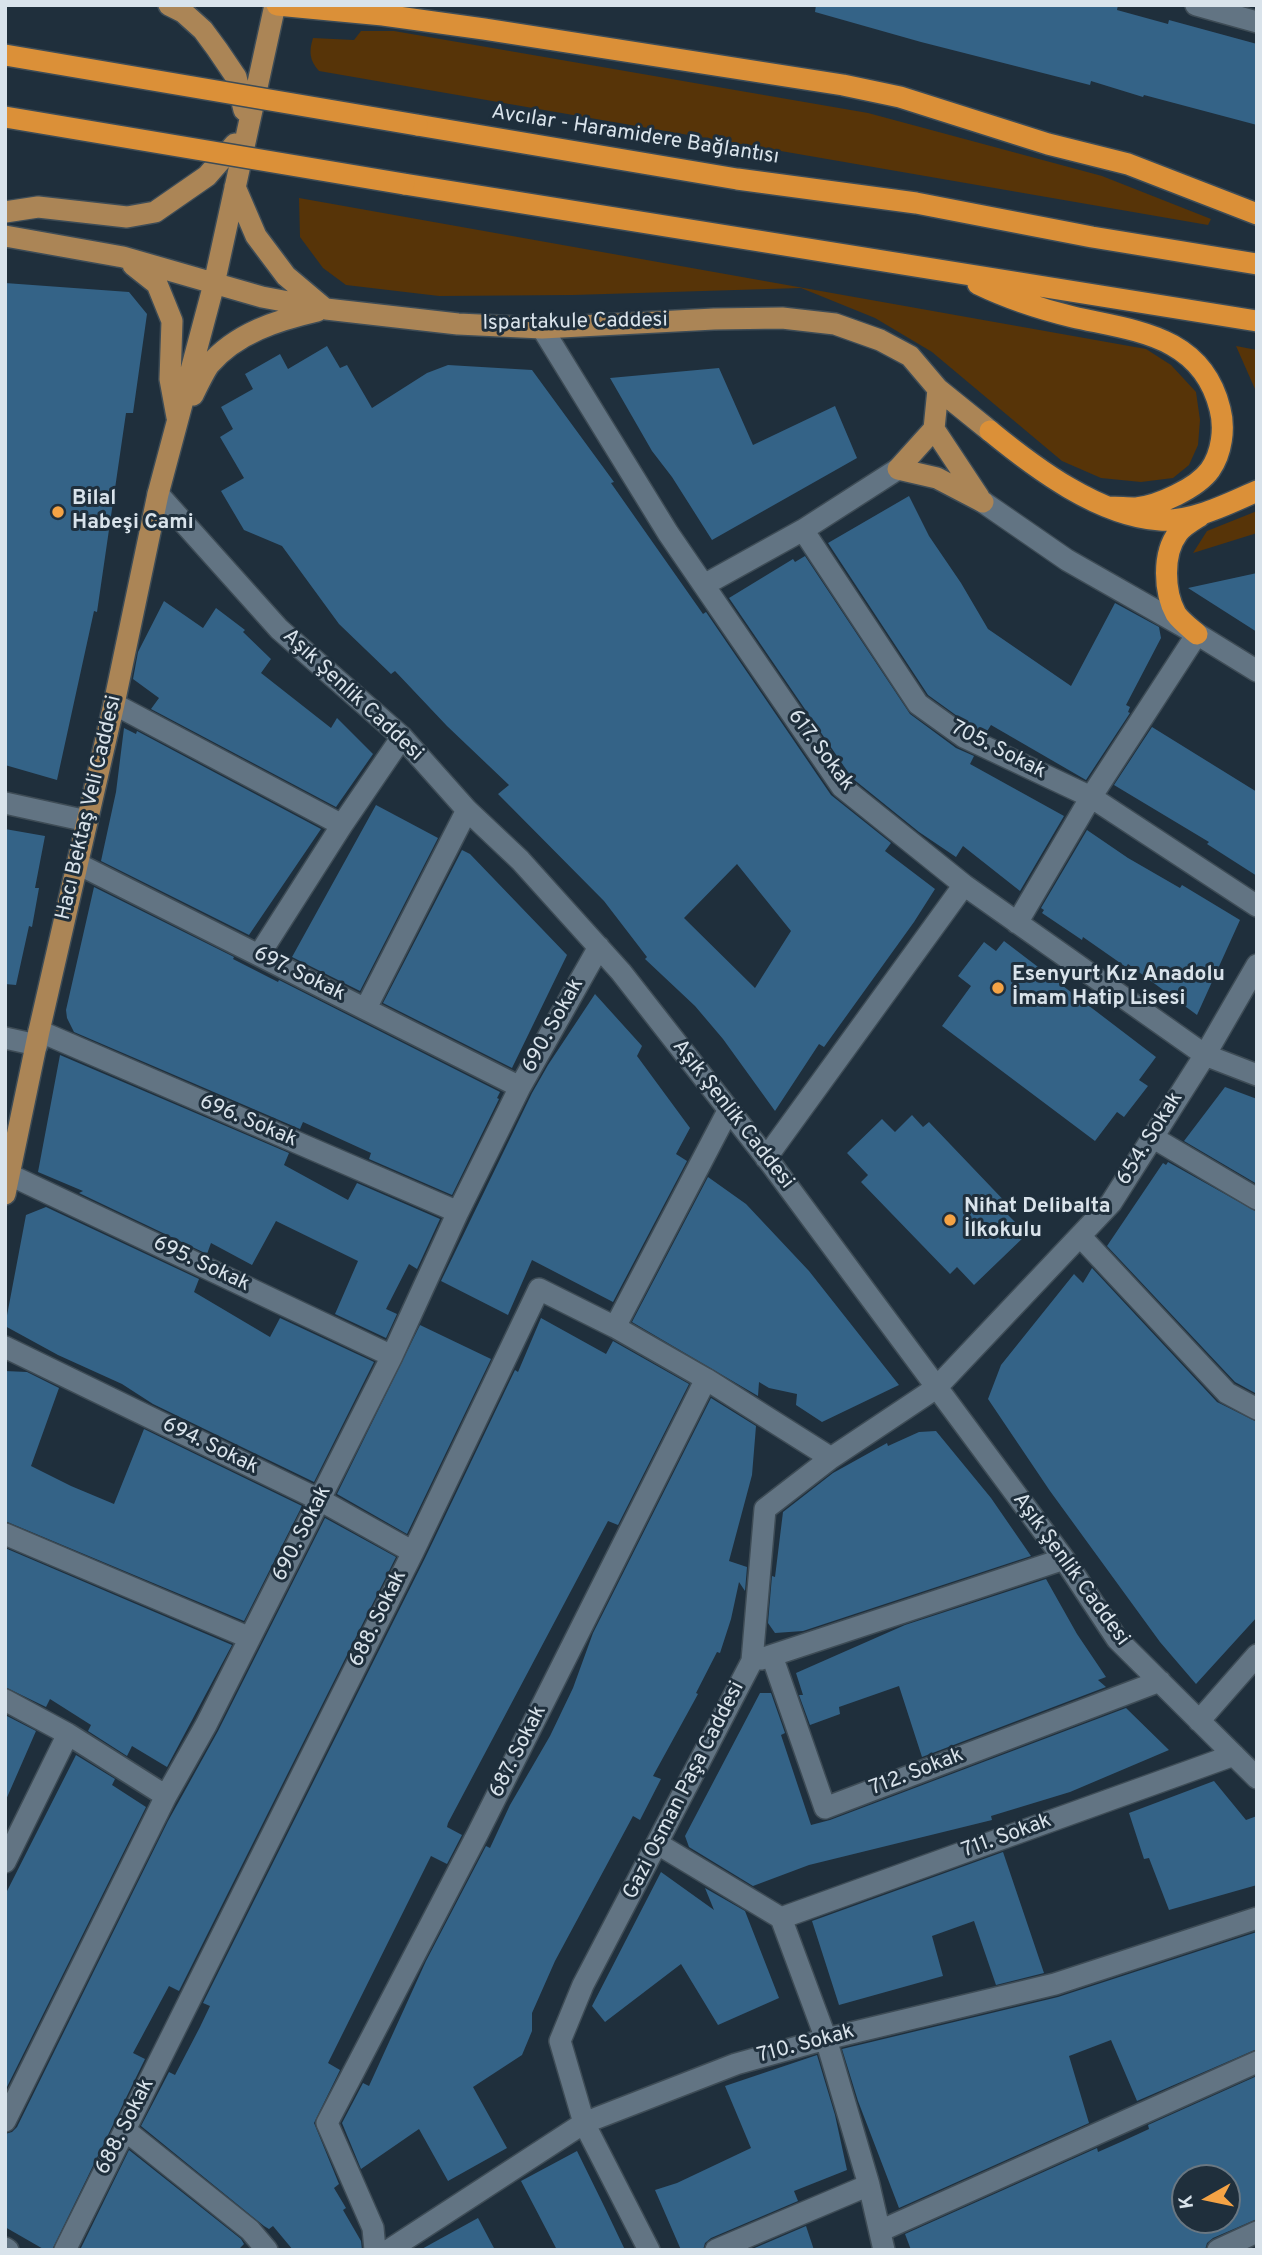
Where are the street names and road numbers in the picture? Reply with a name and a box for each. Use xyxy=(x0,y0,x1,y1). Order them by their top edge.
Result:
street label: Avcılar - Haramidere Bağlantısı xyxy=(489,101,781,171)
street label: Ispartakule Caddesi xyxy=(482,309,668,337)
street label: Aşık Şenlik Caddesi xyxy=(277,624,427,768)
street label: Hacı Bektaş Veli Caddesi xyxy=(52,693,128,923)
street label: 617. Sokak xyxy=(781,705,859,797)
street label: 705. Sokak xyxy=(946,716,1050,786)
street label: 697. Sokak xyxy=(249,942,349,1008)
street label: 690. Sokak xyxy=(518,974,590,1078)
street label: Aşık Şenlik Caddesi xyxy=(666,1035,798,1195)
street label: 654. Sokak xyxy=(1112,1088,1190,1190)
street label: 696. Sokak xyxy=(196,1090,300,1154)
street label: 695. Sokak xyxy=(149,1232,253,1298)
street label: 694. Sokak xyxy=(158,1413,262,1481)
street label: 690. Sokak xyxy=(268,1482,338,1586)
street label: Aşık Şenlik Caddesi xyxy=(1006,1489,1134,1651)
street label: 688. Sokak xyxy=(345,1567,413,1671)
street label: Gazi Osman Paşa Caddesi xyxy=(619,1678,751,1904)
street label: 687. Sokak xyxy=(485,1702,553,1802)
street label: 712. Sokak xyxy=(867,1744,967,1802)
street label: 711. Sokak xyxy=(959,1809,1055,1865)
street label: 710. Sokak xyxy=(755,2020,857,2070)
street label: 688. Sokak xyxy=(91,2075,161,2179)

